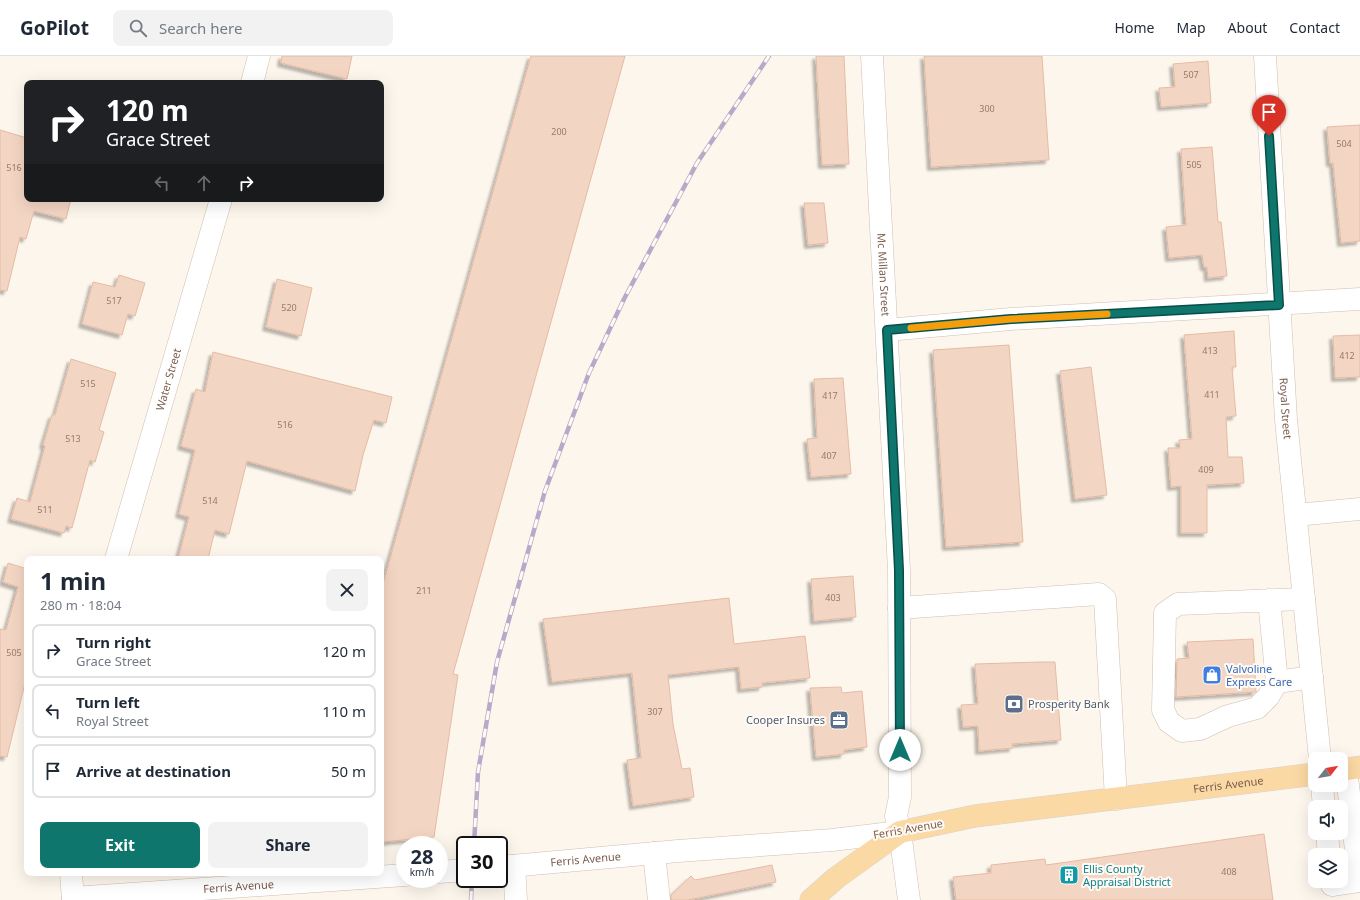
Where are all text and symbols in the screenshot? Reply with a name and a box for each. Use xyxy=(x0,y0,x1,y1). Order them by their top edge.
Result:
search box xyxy=(113,10,393,46)
text: GoPilot xyxy=(20,15,89,41)
icon: search xyxy=(127,17,149,39)
text: Search here xyxy=(159,18,242,38)
text: Home xyxy=(1115,18,1154,37)
text: Map xyxy=(1176,18,1206,37)
text: About xyxy=(1228,18,1267,37)
text: Contact xyxy=(1289,18,1340,37)
house number: 507 xyxy=(1183,68,1199,81)
text: 120 m xyxy=(106,91,189,129)
pin xyxy=(1252,95,1286,136)
icon: right xyxy=(40,96,92,148)
icon: arrive xyxy=(1258,101,1280,123)
house number: 300 xyxy=(979,102,995,115)
house number: 200 xyxy=(551,125,567,138)
text: Grace Street xyxy=(106,127,210,151)
house number: 504 xyxy=(1336,137,1352,150)
house number: 505 xyxy=(1186,158,1202,171)
house number: 516 xyxy=(6,161,22,174)
icon: left xyxy=(151,172,173,194)
icon: ahead xyxy=(193,172,215,194)
icon: right xyxy=(235,172,257,194)
street label: Mc Millan Street xyxy=(874,233,894,317)
house number: 517 xyxy=(106,294,122,307)
house number: 520 xyxy=(281,301,297,314)
house number: 413 xyxy=(1202,344,1218,357)
street label: Water Street xyxy=(152,346,184,412)
house number: 412 xyxy=(1339,349,1355,362)
house number: 515 xyxy=(80,377,96,390)
street label: Royal Street xyxy=(1277,377,1296,440)
house number: 411 xyxy=(1204,388,1220,401)
house number: 417 xyxy=(822,389,838,402)
house number: 516 xyxy=(277,418,293,431)
house number: 513 xyxy=(65,432,81,445)
house number: 407 xyxy=(821,449,837,462)
house number: 409 xyxy=(1198,463,1214,476)
house number: 514 xyxy=(202,494,218,507)
house number: 511 xyxy=(37,503,53,516)
text: 1 min xyxy=(40,564,106,597)
button: close xyxy=(326,569,368,611)
house number: 211 xyxy=(416,584,432,597)
house number: 403 xyxy=(825,591,841,604)
text: 280 m · 18:04 xyxy=(40,596,121,614)
text: Turn right xyxy=(76,632,151,652)
icon: right xyxy=(42,640,64,662)
text: 120 m xyxy=(322,641,366,661)
house number: 505 xyxy=(6,646,22,659)
text: Grace Street xyxy=(76,652,151,670)
place label: Valvoline Express Care xyxy=(1226,661,1292,689)
shop icon: Valvoline Express Care xyxy=(1201,664,1223,686)
text: Turn left xyxy=(76,692,140,712)
bank icon: Prosperity Bank xyxy=(1003,693,1025,715)
place label: Prosperity Bank xyxy=(1028,696,1110,711)
icon: left xyxy=(42,700,64,722)
text: 110 m xyxy=(322,701,366,721)
house number: 307 xyxy=(647,705,663,718)
office icon: Cooper Insures xyxy=(828,709,850,731)
text: Royal Street xyxy=(76,712,149,730)
place label: Cooper Insures xyxy=(746,712,825,727)
position arrow xyxy=(879,729,921,771)
north arrow xyxy=(1308,752,1348,792)
map controls xyxy=(1308,752,1348,888)
icon: arrive xyxy=(42,760,64,782)
text: Arrive at destination xyxy=(76,761,231,781)
text: 50 m xyxy=(331,761,366,781)
street label: Ferris Avenue xyxy=(1192,772,1264,796)
button: sound xyxy=(1308,800,1348,840)
street label: Ferris Avenue xyxy=(872,815,944,842)
button: Exit xyxy=(40,822,200,868)
button: Share xyxy=(208,822,368,868)
speed limit sign: 30 xyxy=(456,836,508,888)
text: 28 xyxy=(411,843,433,870)
street label: Ferris Avenue xyxy=(550,848,621,869)
button: layers xyxy=(1308,848,1348,888)
place label: Ellis County Appraisal District xyxy=(1083,861,1171,889)
building icon: Ellis County Appraisal District xyxy=(1058,864,1080,886)
text: km/h xyxy=(410,865,434,879)
house number: 408 xyxy=(1221,865,1237,878)
street label: Ferris Avenue xyxy=(203,876,274,896)

